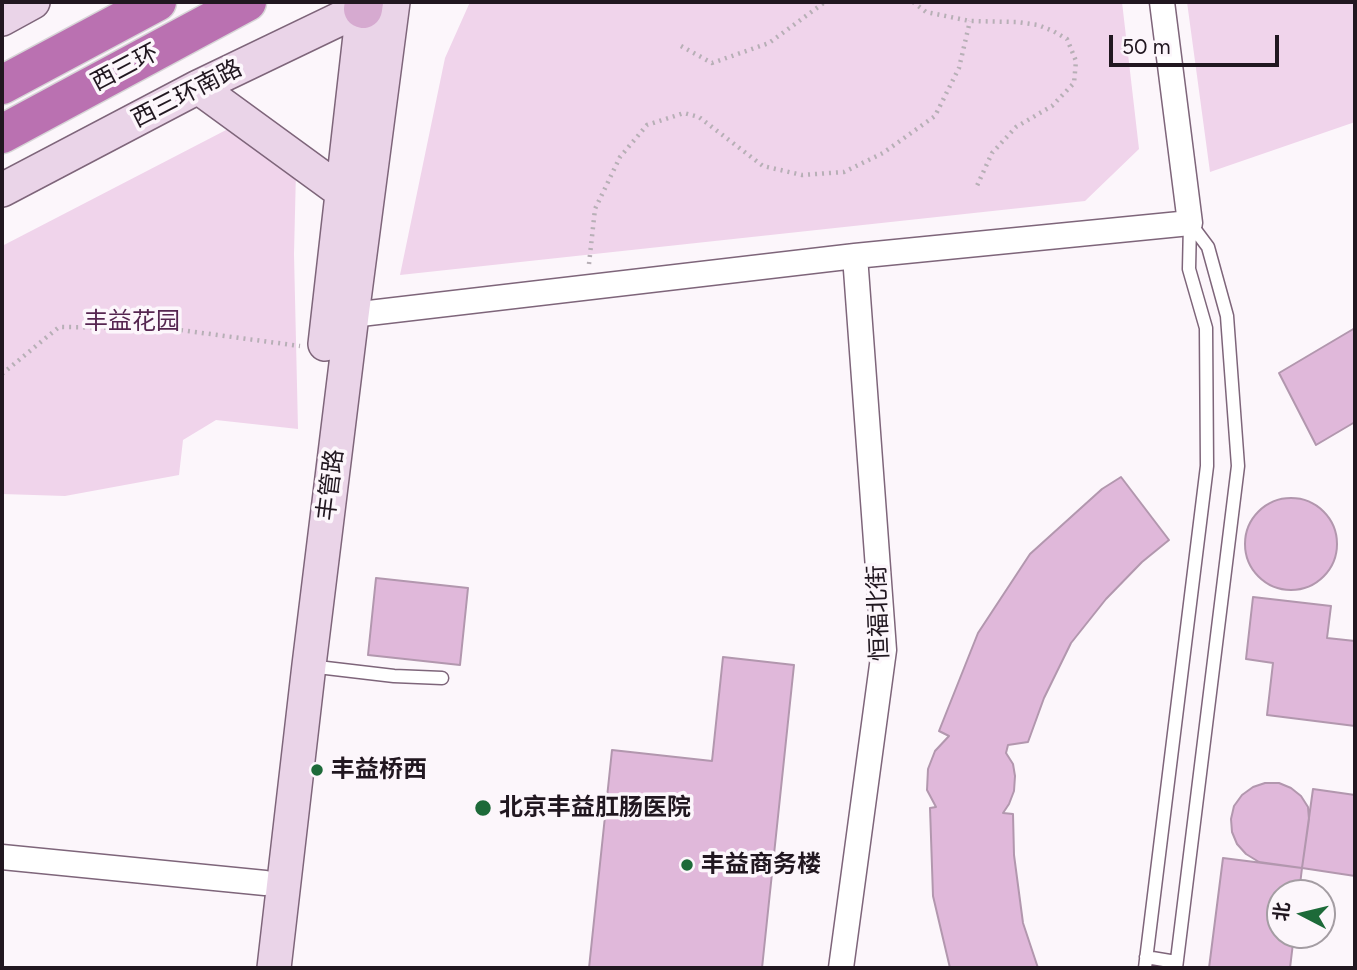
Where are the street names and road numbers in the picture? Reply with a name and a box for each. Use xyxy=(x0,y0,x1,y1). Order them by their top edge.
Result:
street label: 西三环 xyxy=(86,38,164,98)
street label: 西三环南路 xyxy=(127,54,247,134)
street label: 丰管路 xyxy=(312,448,350,522)
street label: 恒福北街 xyxy=(863,565,895,661)

